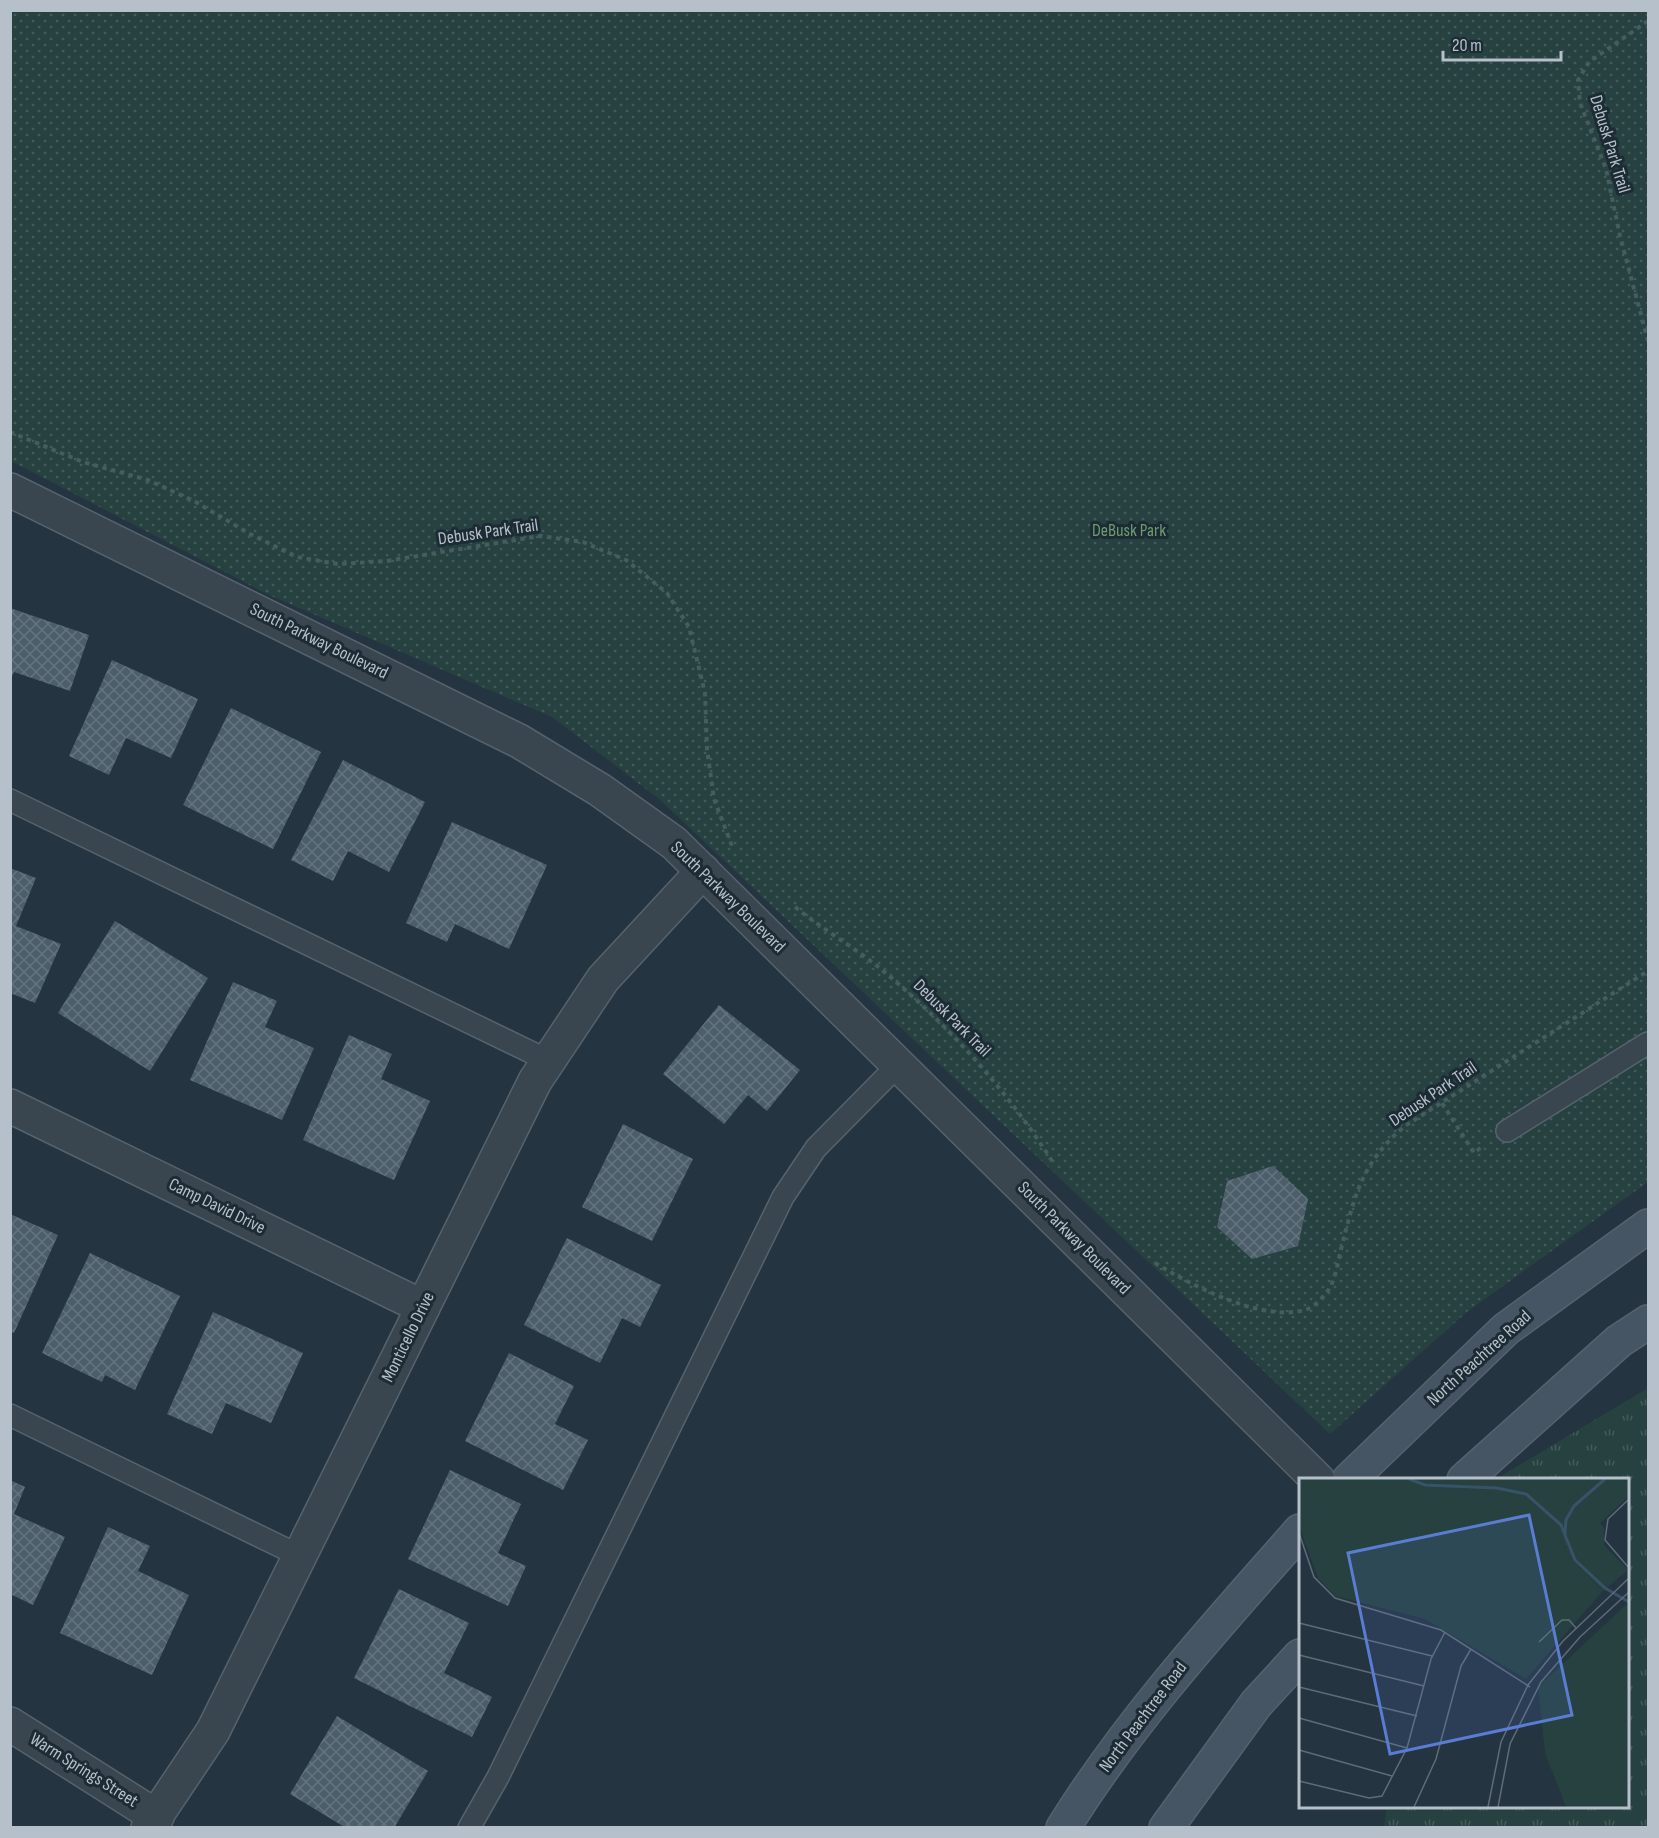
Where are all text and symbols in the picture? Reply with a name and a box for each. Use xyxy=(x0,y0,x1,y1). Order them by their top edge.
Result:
scale bar xyxy=(1443,24,1562,62)
text: 20 m xyxy=(1452,35,1482,56)
street label: Debusk Park Trail xyxy=(1585,93,1635,195)
street label: Debusk Park Trail xyxy=(437,515,539,549)
park label: DeBusk Park xyxy=(1092,520,1166,541)
street label: South Parkway Boulevard xyxy=(247,598,391,684)
street label: South Parkway Boulevard xyxy=(666,837,790,957)
street label: Debusk Park Trail xyxy=(909,975,995,1061)
street label: Debusk Park Trail xyxy=(1385,1057,1481,1131)
street label: Camp David Drive xyxy=(165,1174,269,1238)
street label: South Parkway Boulevard xyxy=(1013,1177,1135,1299)
street label: Monticello Drive xyxy=(377,1289,439,1385)
street label: North Peachtree Road xyxy=(1423,1306,1535,1410)
inset map xyxy=(1299,1478,1629,1808)
street label: North Peachtree Road xyxy=(1095,1658,1191,1776)
street label: Warm Springs Street xyxy=(26,1728,142,1812)

